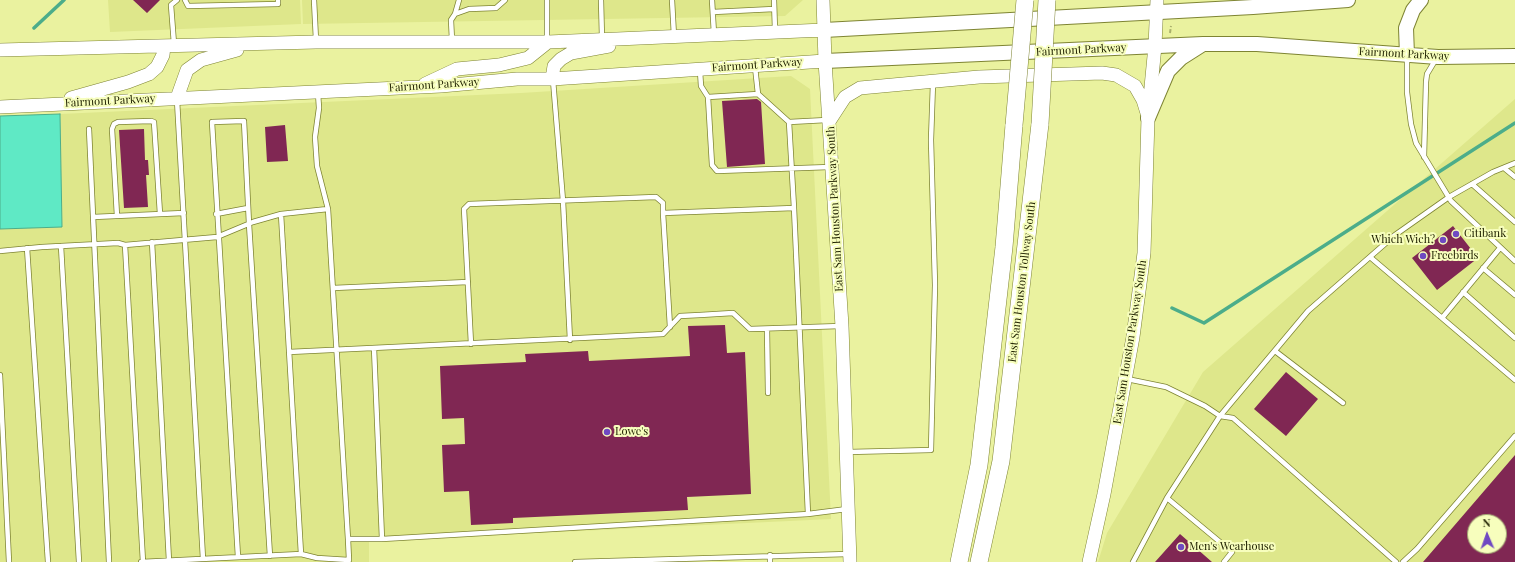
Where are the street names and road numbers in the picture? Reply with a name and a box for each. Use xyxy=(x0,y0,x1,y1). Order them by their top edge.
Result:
street label: Fairmont Parkway xyxy=(1035,41,1127,59)
street label: Fairmont Parkway xyxy=(1358,45,1450,63)
street label: Fairmont Parkway xyxy=(711,55,803,75)
street label: Fairmont Parkway xyxy=(388,75,480,95)
street label: Fairmont Parkway xyxy=(64,92,156,110)
street label: East Sam Houston Parkway South xyxy=(824,126,846,292)
street label: East Sam Houston Tollway South xyxy=(1006,201,1038,363)
street label: East Sam Houston Parkway South xyxy=(1111,259,1149,425)

